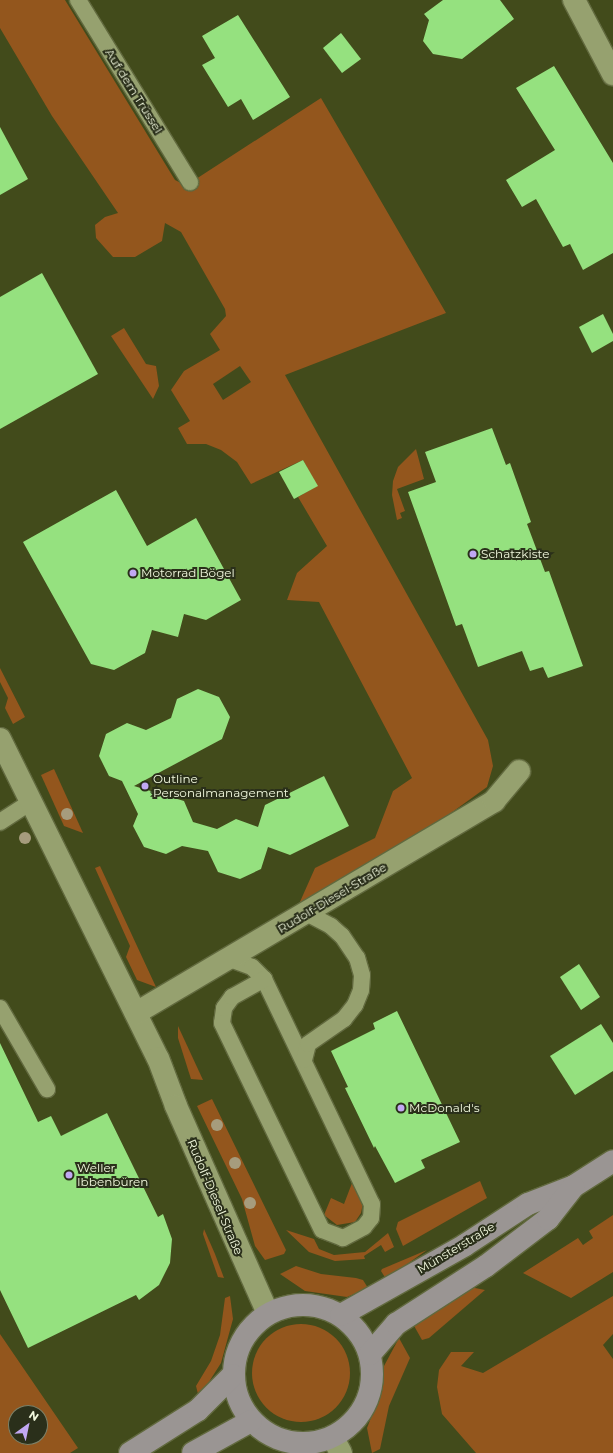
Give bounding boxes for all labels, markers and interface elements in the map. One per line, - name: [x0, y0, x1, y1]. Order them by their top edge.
- street label: Auf dem Trüssel: [102, 46, 166, 136]
- place label: Schatzkiste: [481, 547, 549, 561]
- marker: Schatzkiste: [468, 549, 478, 559]
- place label: Motorrad Bögel: [141, 566, 235, 580]
- marker: Motorrad Bögel: [128, 568, 138, 578]
- place label: Outline Personalmanagement: [153, 772, 289, 800]
- marker: Outline Personalmanagement: [140, 781, 150, 791]
- street label: Rudolf-Diesel-Straße: [275, 860, 389, 936]
- place label: McDonald's: [409, 1101, 479, 1115]
- marker: McDonald's: [396, 1103, 406, 1113]
- street label: Rudolf-Diesel-Straße: [184, 1137, 246, 1257]
- place label: Weller Ibbenbüren: [77, 1161, 148, 1189]
- marker: Weller Ibbenbüren: [64, 1170, 74, 1180]
- street label: Münsterstraße: [415, 1219, 497, 1277]
- north arrow: [8, 1405, 48, 1445]
- text: N: [26, 1407, 42, 1424]

